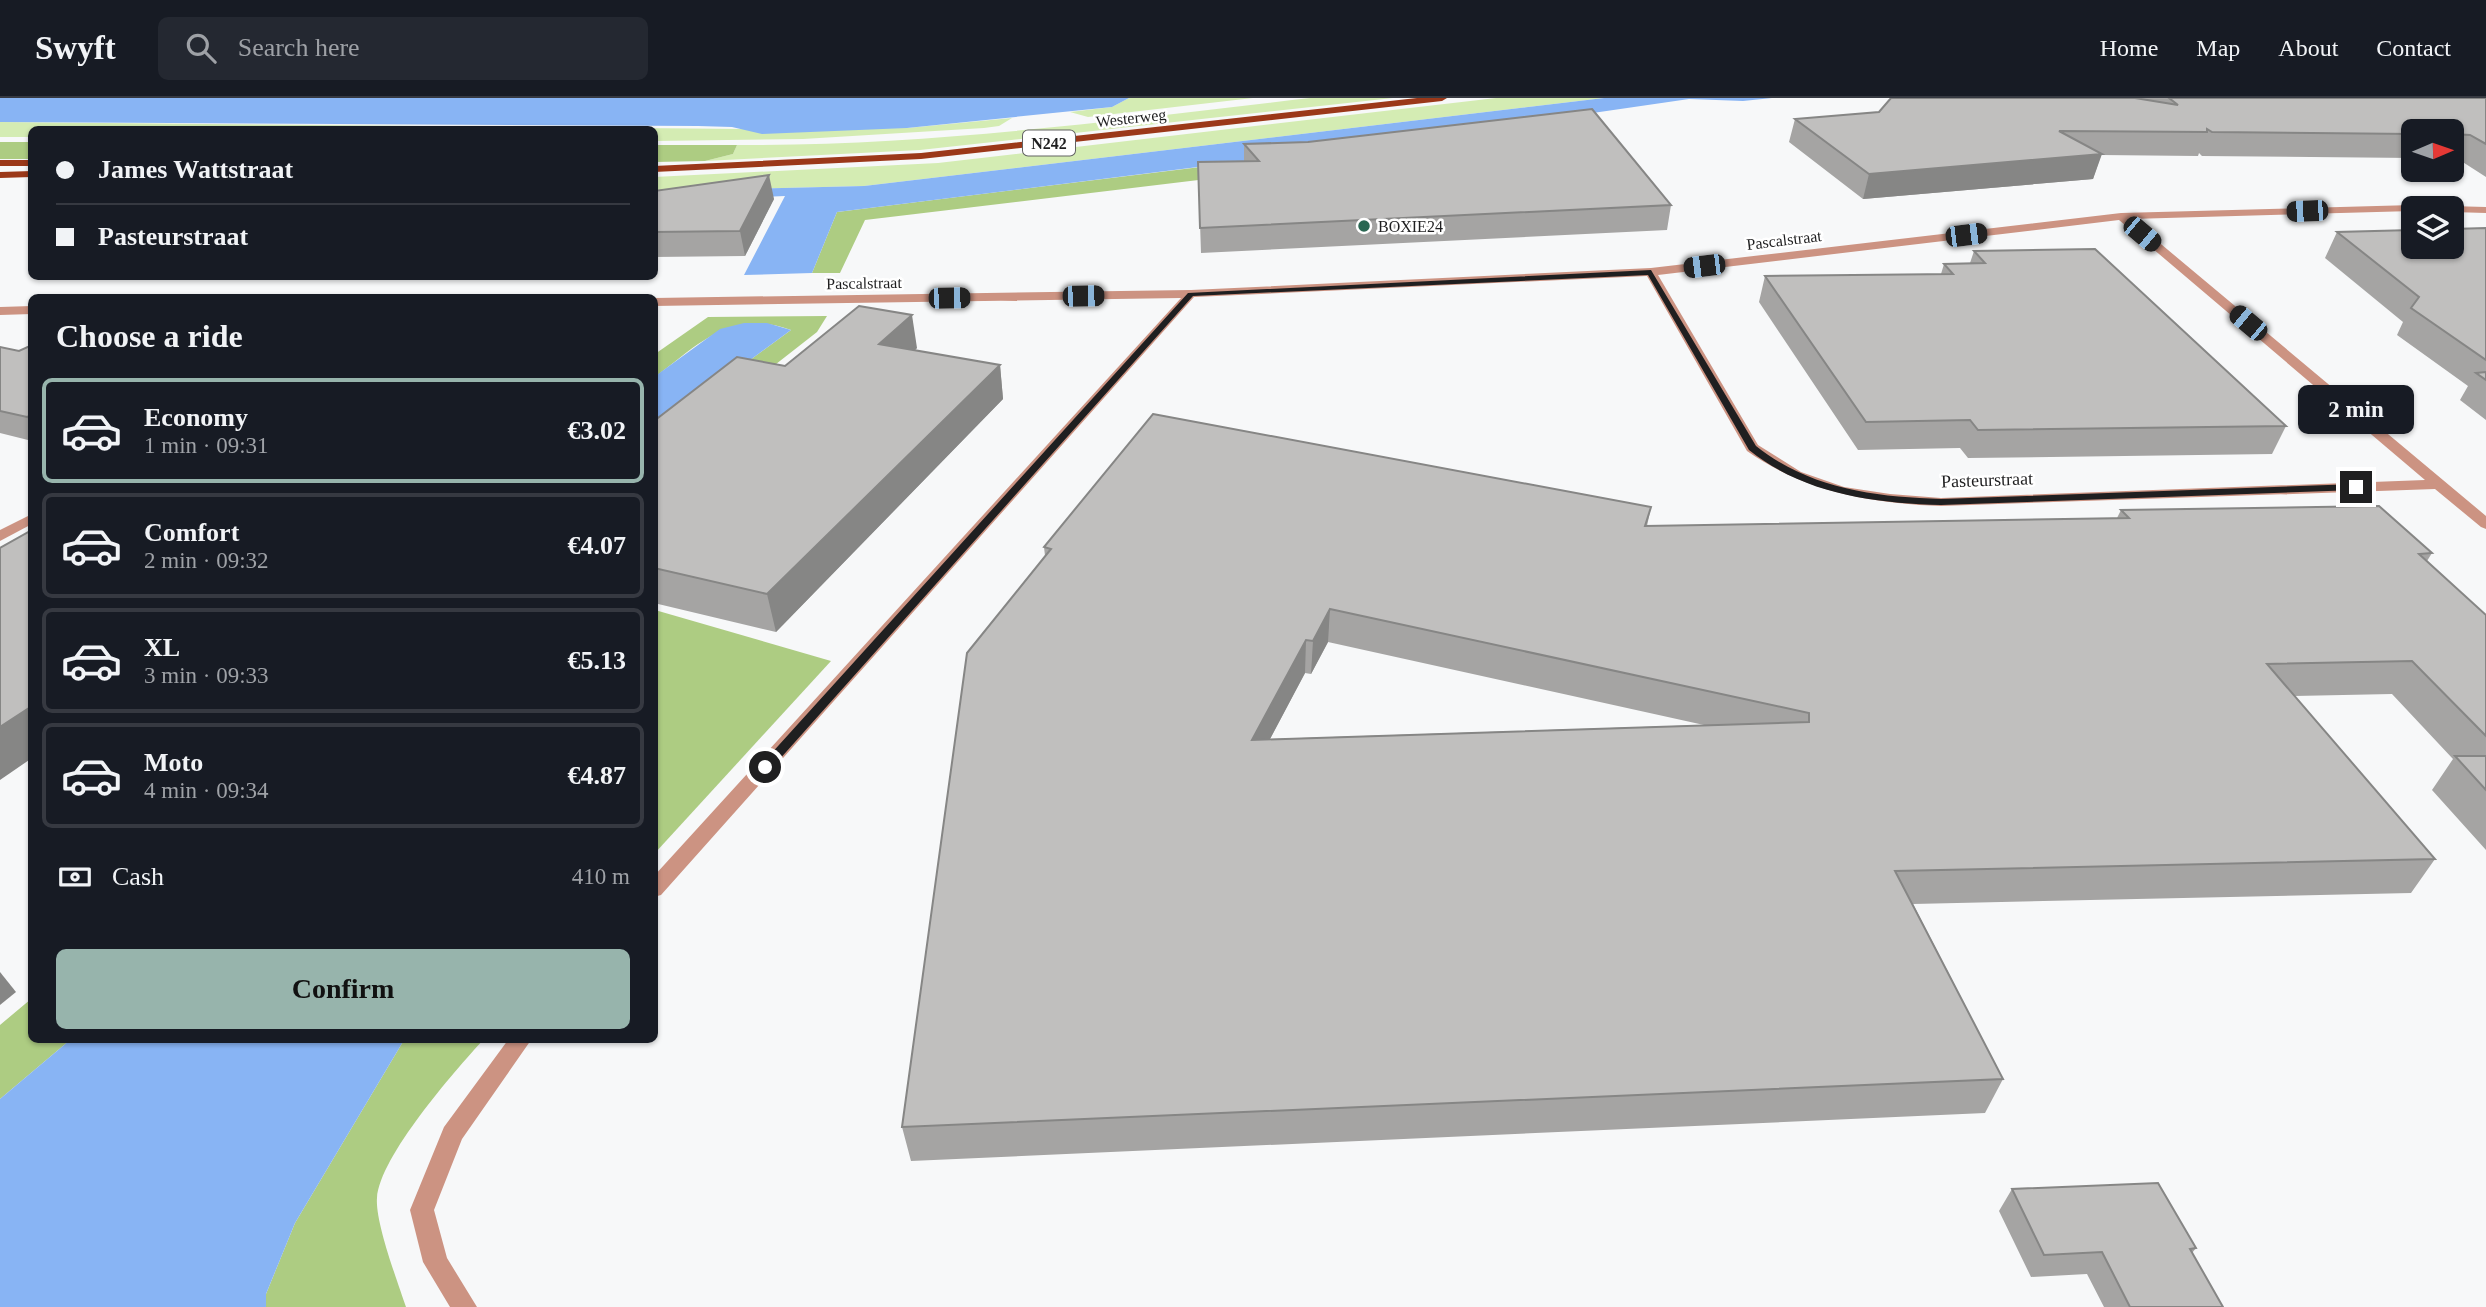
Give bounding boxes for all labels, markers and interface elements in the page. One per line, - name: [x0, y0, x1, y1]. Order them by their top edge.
- search box: [158, 17, 648, 80]
- icon: search: [182, 29, 220, 67]
- text: Swyft: [35, 30, 116, 66]
- text: Search here: [238, 33, 360, 62]
- text: Home: [2100, 35, 2158, 61]
- text: Map: [2196, 35, 2240, 61]
- text: About: [2278, 35, 2338, 61]
- text: Contact: [2376, 35, 2451, 61]
- street label: Westerweg: [1095, 106, 1167, 131]
- north arrow: [2401, 119, 2464, 182]
- map controls: [2401, 119, 2464, 259]
- road number: N242: [1023, 130, 1075, 156]
- text: James Wattstraat: [98, 155, 293, 184]
- button: layers: [2401, 196, 2464, 259]
- car: [2286, 200, 2329, 222]
- car: [2120, 212, 2165, 256]
- marker: BOXIE24: [1356, 218, 1372, 234]
- place label: BOXIE24: [1378, 218, 1443, 235]
- text: Pasteurstraat: [98, 222, 248, 251]
- car: [1944, 222, 1989, 248]
- street label: Pascalstraat: [1745, 227, 1823, 253]
- car: [1682, 253, 1727, 279]
- street label: Pascalstraat: [826, 274, 902, 292]
- car: [1062, 285, 1105, 307]
- car: [928, 287, 971, 309]
- car: [2226, 301, 2271, 345]
- text: Choose a ride: [56, 318, 243, 354]
- callout: 2 min: [2298, 386, 2414, 434]
- text: 2 min: [2328, 397, 2384, 422]
- icon: car: [60, 399, 123, 462]
- text: Economy: [144, 403, 248, 432]
- text: €3.02: [568, 416, 626, 445]
- text: 1 min · 09:31: [144, 433, 269, 458]
- street label: Pasteurstraat: [1941, 468, 2033, 492]
- route end: [2340, 471, 2372, 503]
- icon: car: [60, 514, 123, 577]
- text: Comfort: [144, 518, 239, 547]
- text: €4.07: [568, 531, 626, 560]
- text: 2 min · 09:32: [144, 548, 269, 573]
- icon: car: [60, 629, 123, 692]
- text: XL: [144, 633, 180, 662]
- text: €5.13: [568, 646, 626, 675]
- text: 3 min · 09:33: [144, 663, 269, 688]
- icon: car: [60, 744, 123, 807]
- text: Moto: [144, 748, 203, 777]
- route start: [749, 751, 781, 783]
- text: €4.87: [568, 761, 626, 790]
- text: 4 min · 09:34: [144, 778, 269, 803]
- icon: cash: [56, 858, 94, 896]
- text: Cash: [112, 862, 164, 891]
- text: 410 m: [572, 864, 630, 889]
- button: Confirm: [56, 949, 630, 1029]

